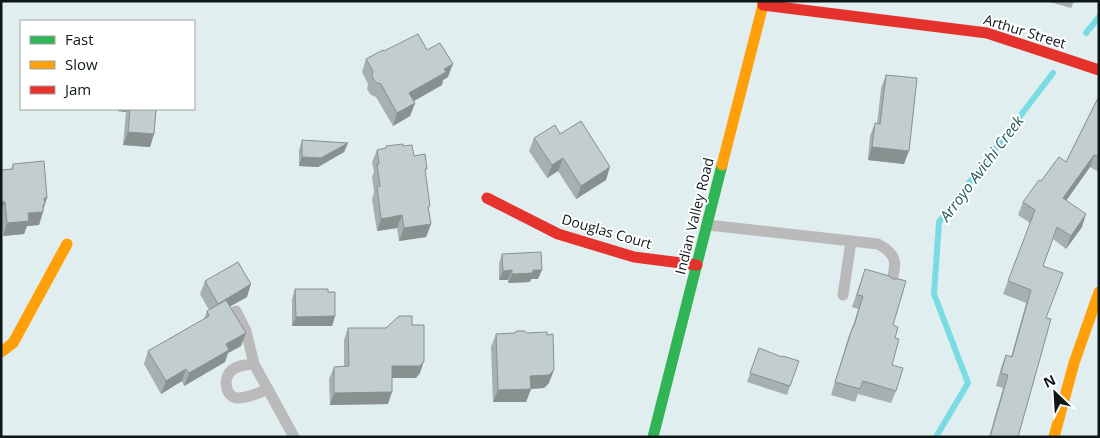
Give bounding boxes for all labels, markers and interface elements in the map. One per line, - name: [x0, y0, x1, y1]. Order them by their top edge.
- street label: Arthur Street: [981, 9, 1069, 53]
- legend: [20, 20, 195, 110]
- text: Fast: [65, 29, 94, 49]
- text: Slow: [65, 54, 98, 74]
- text: Jam: [63, 79, 91, 99]
- water label: Arroyo Avichi Creek: [934, 111, 1028, 226]
- street label: Indian Valley Road: [670, 156, 718, 276]
- street label: Douglas Court: [560, 209, 654, 253]
- north arrow: [1030, 368, 1080, 418]
- text: N: [1040, 370, 1058, 392]

